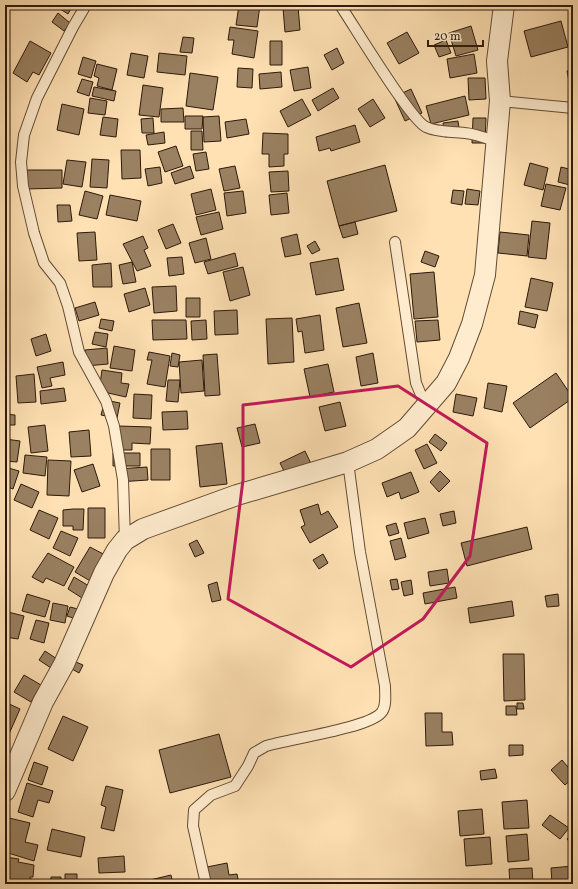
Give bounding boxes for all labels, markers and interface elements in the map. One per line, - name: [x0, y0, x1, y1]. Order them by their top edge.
- scale bar: [428, 22, 483, 48]
- text: 20 m: [434, 29, 461, 45]

